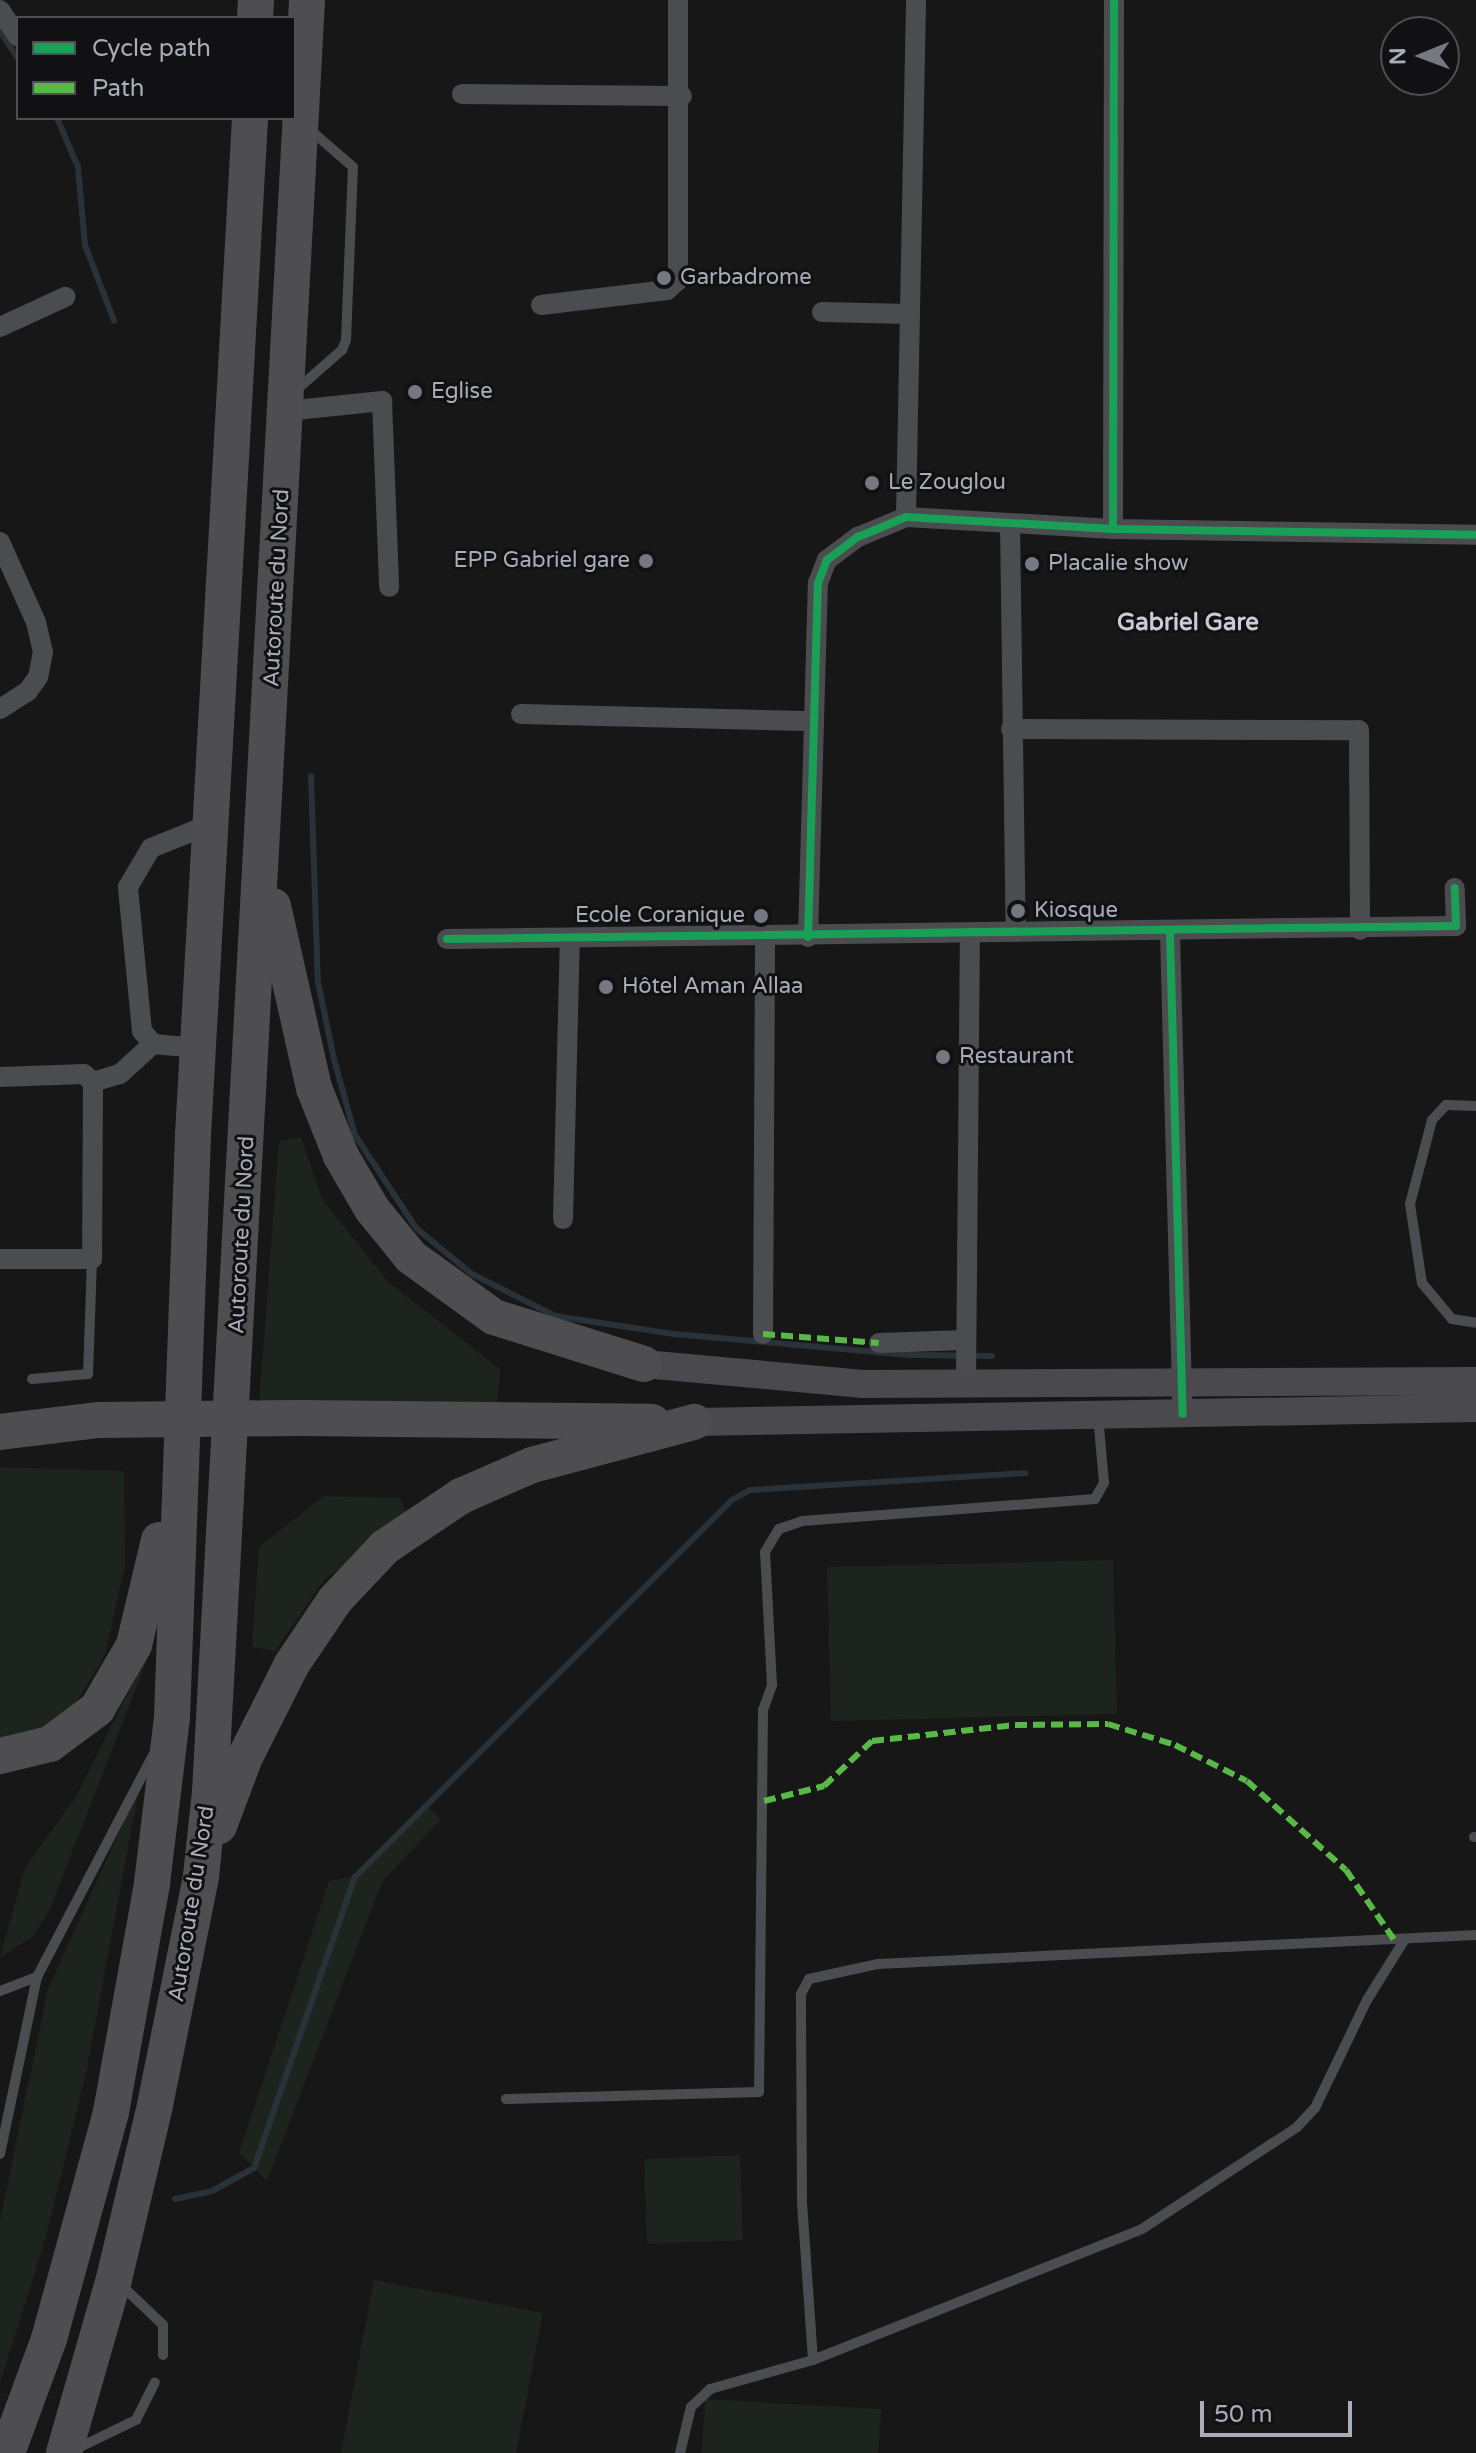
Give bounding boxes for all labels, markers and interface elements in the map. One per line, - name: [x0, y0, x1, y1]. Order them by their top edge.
- legend: [16, 16, 296, 120]
- north arrow: [1380, 16, 1460, 96]
- text: Cycle path: [92, 34, 211, 63]
- text: N: [1385, 47, 1411, 65]
- text: Path: [92, 74, 145, 103]
- place label: Garbadrome: [680, 265, 812, 291]
- marker: Garbadrome: [655, 269, 673, 287]
- place label: Eglise: [431, 379, 493, 405]
- marker: Eglise: [406, 383, 424, 401]
- place label: Le Zouglou: [888, 470, 1006, 496]
- marker: Le Zouglou: [863, 474, 881, 492]
- street label: Autoroute du Nord: [259, 488, 295, 688]
- place label: EPP Gabriel gare: [453, 548, 630, 574]
- place label: Placalie show: [1048, 551, 1188, 577]
- marker: EPP Gabriel gare: [637, 552, 655, 570]
- marker: Placalie show: [1023, 555, 1041, 573]
- district label: Gabriel Gare: [1117, 609, 1259, 637]
- place label: Kiosque: [1034, 898, 1118, 924]
- marker: Kiosque: [1009, 902, 1027, 920]
- place label: Ecole Coranique: [575, 903, 745, 929]
- marker: Ecole Coranique: [752, 907, 770, 925]
- place label: Hôtel Aman Allaa: [622, 974, 803, 1000]
- marker: Hôtel Aman Allaa: [597, 978, 615, 996]
- place label: Restaurant: [959, 1044, 1074, 1070]
- marker: Restaurant: [934, 1048, 952, 1066]
- street label: Autoroute du Nord: [224, 1135, 260, 1335]
- street label: Autoroute du Nord: [163, 1804, 221, 2004]
- scale bar: [1204, 2385, 1356, 2435]
- text: 50 m: [1214, 2400, 1272, 2429]

